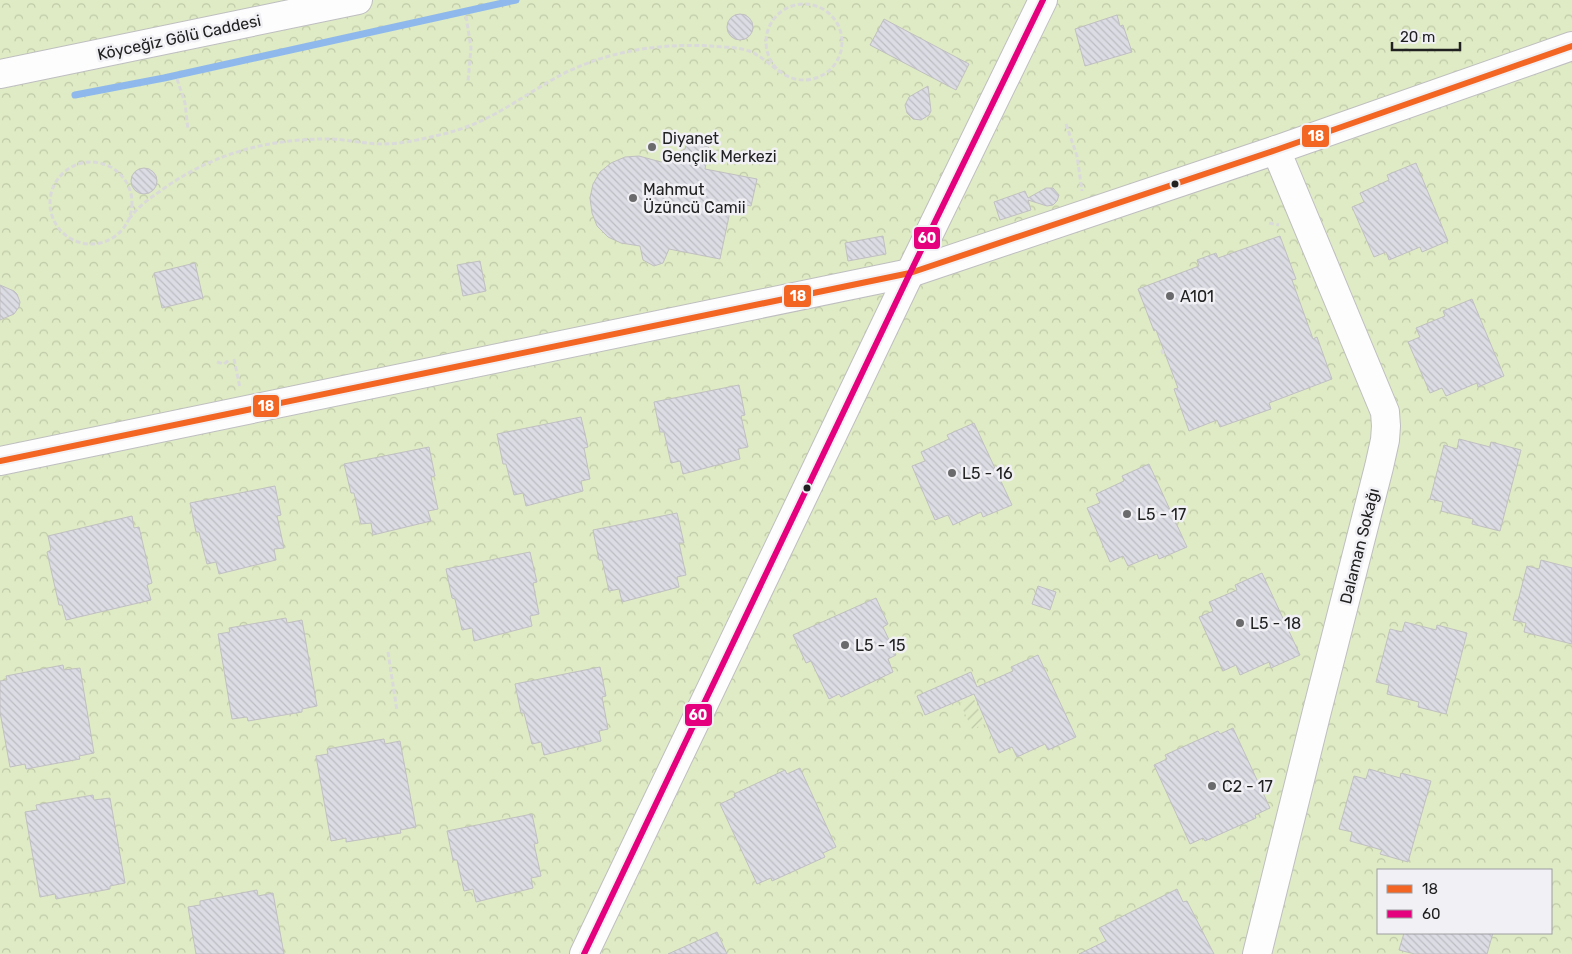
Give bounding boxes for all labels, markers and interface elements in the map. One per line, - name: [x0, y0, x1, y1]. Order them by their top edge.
- street label: Köyceğiz Gölü Caddesi: [96, 11, 263, 64]
- scale bar: [1392, 20, 1460, 52]
- text: 20 m: [1400, 28, 1435, 46]
- line badge: 18: [1301, 124, 1330, 148]
- text: 18: [1308, 128, 1324, 145]
- place label: Diyanet Gençlik Merkezi: [662, 129, 777, 166]
- marker: Diyanet Gençlik Merkezi: [646, 141, 658, 153]
- unlabelled marker: [1170, 179, 1180, 189]
- place label: Mahmut Üzüncü Camii: [643, 180, 746, 217]
- marker: Mahmut Üzüncü Camii: [627, 192, 639, 204]
- line badge: 60: [913, 226, 941, 250]
- text: 60: [918, 230, 936, 247]
- line badge: 18: [783, 284, 812, 308]
- place label: A101: [1180, 287, 1214, 306]
- text: 18: [790, 288, 806, 305]
- marker: A101: [1164, 290, 1176, 302]
- line badge: 18: [252, 394, 280, 418]
- text: 18: [258, 398, 274, 415]
- place label: L5 - 16: [962, 464, 1013, 483]
- marker: L5 - 16: [946, 467, 958, 479]
- unlabelled marker: [802, 483, 812, 493]
- street label: Dalaman Sokağı: [1336, 486, 1383, 606]
- place label: L5 - 17: [1137, 505, 1186, 524]
- marker: L5 - 17: [1121, 508, 1133, 520]
- place label: L5 - 18: [1250, 614, 1301, 633]
- marker: L5 - 18: [1234, 617, 1246, 629]
- place label: L5 - 15: [855, 636, 905, 655]
- marker: L5 - 15: [839, 639, 851, 651]
- line badge: 60: [684, 703, 713, 727]
- text: 60: [689, 707, 707, 724]
- place label: C2 - 17: [1222, 777, 1273, 796]
- marker: C2 - 17: [1206, 780, 1218, 792]
- legend: [1377, 869, 1552, 934]
- text: 18: [1422, 880, 1438, 898]
- text: 60: [1422, 905, 1441, 923]

